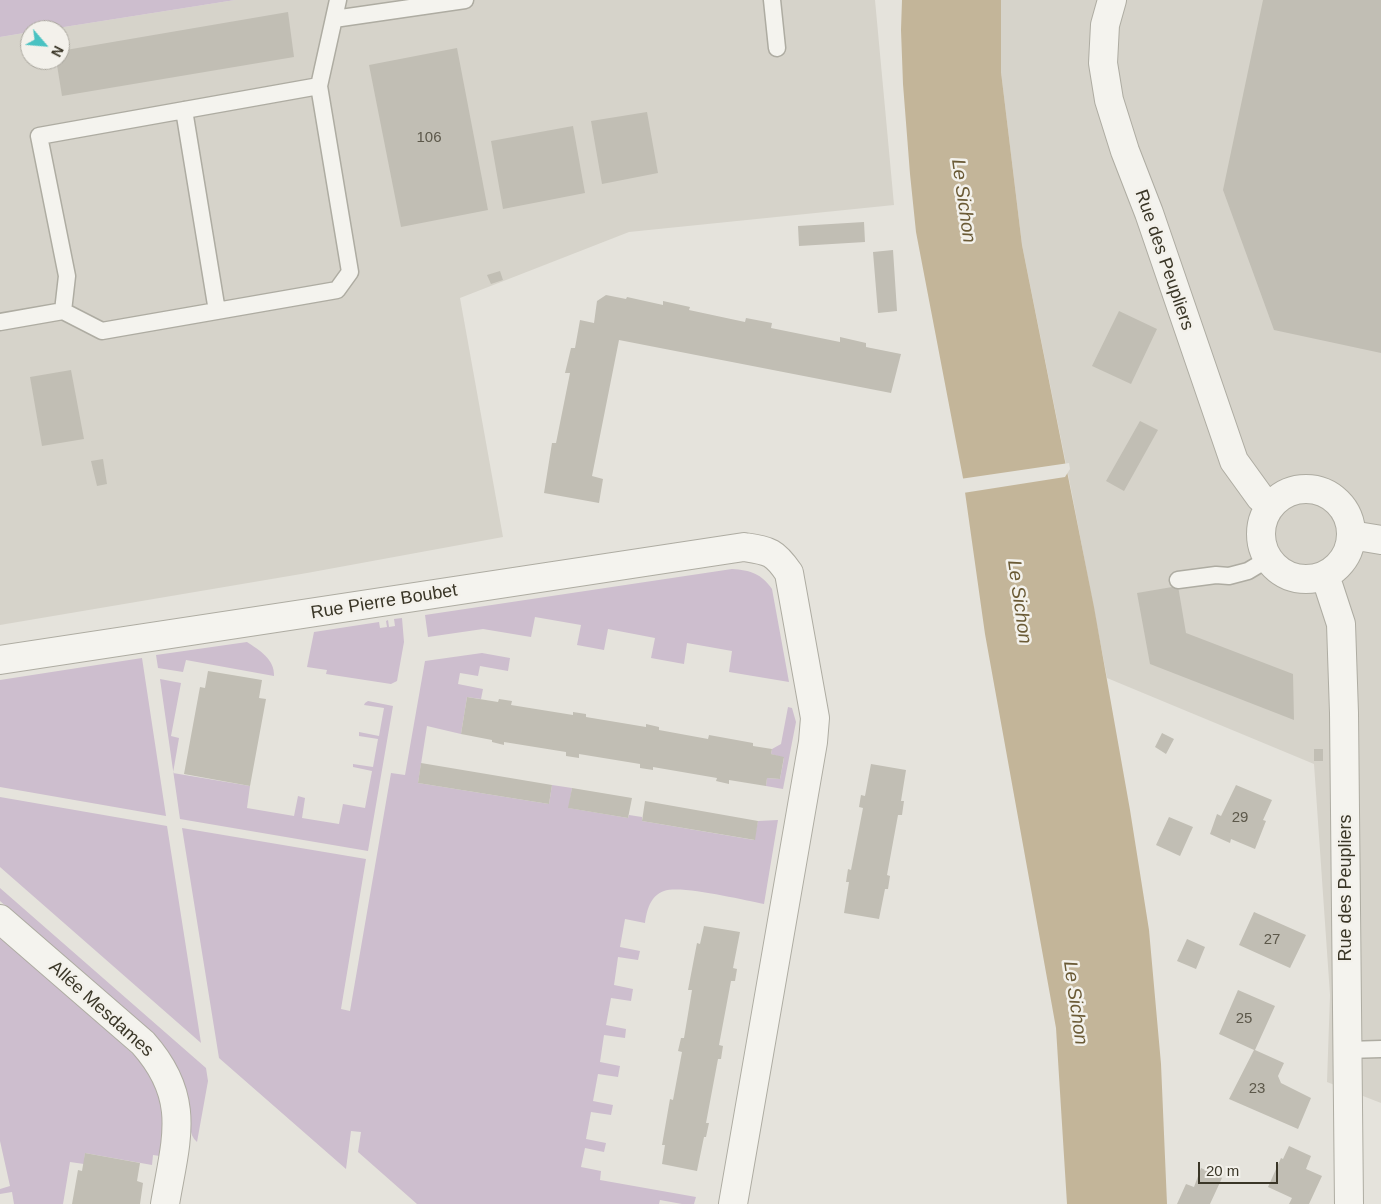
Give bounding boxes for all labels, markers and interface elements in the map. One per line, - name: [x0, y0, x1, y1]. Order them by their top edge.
- north arrow: [20, 20, 70, 70]
- text: N: [48, 43, 67, 59]
- house number: 106: [416, 129, 442, 147]
- water label: Le Sichon: [946, 158, 980, 244]
- street label: Rue des Peupliers: [1130, 187, 1198, 333]
- water label: Le Sichon: [1002, 559, 1036, 645]
- street label: Rue Pierre Boubet: [309, 580, 459, 624]
- house number: 29: [1232, 809, 1248, 827]
- street label: Rue des Peupliers: [1335, 814, 1357, 962]
- house number: 27: [1264, 931, 1280, 949]
- street label: Allée Mesdames: [44, 956, 158, 1062]
- water label: Le Sichon: [1058, 960, 1092, 1046]
- house number: 25: [1236, 1010, 1252, 1028]
- house number: 23: [1249, 1080, 1265, 1098]
- scale bar: [1201, 1152, 1281, 1184]
- text: 20 m: [1206, 1162, 1239, 1179]

